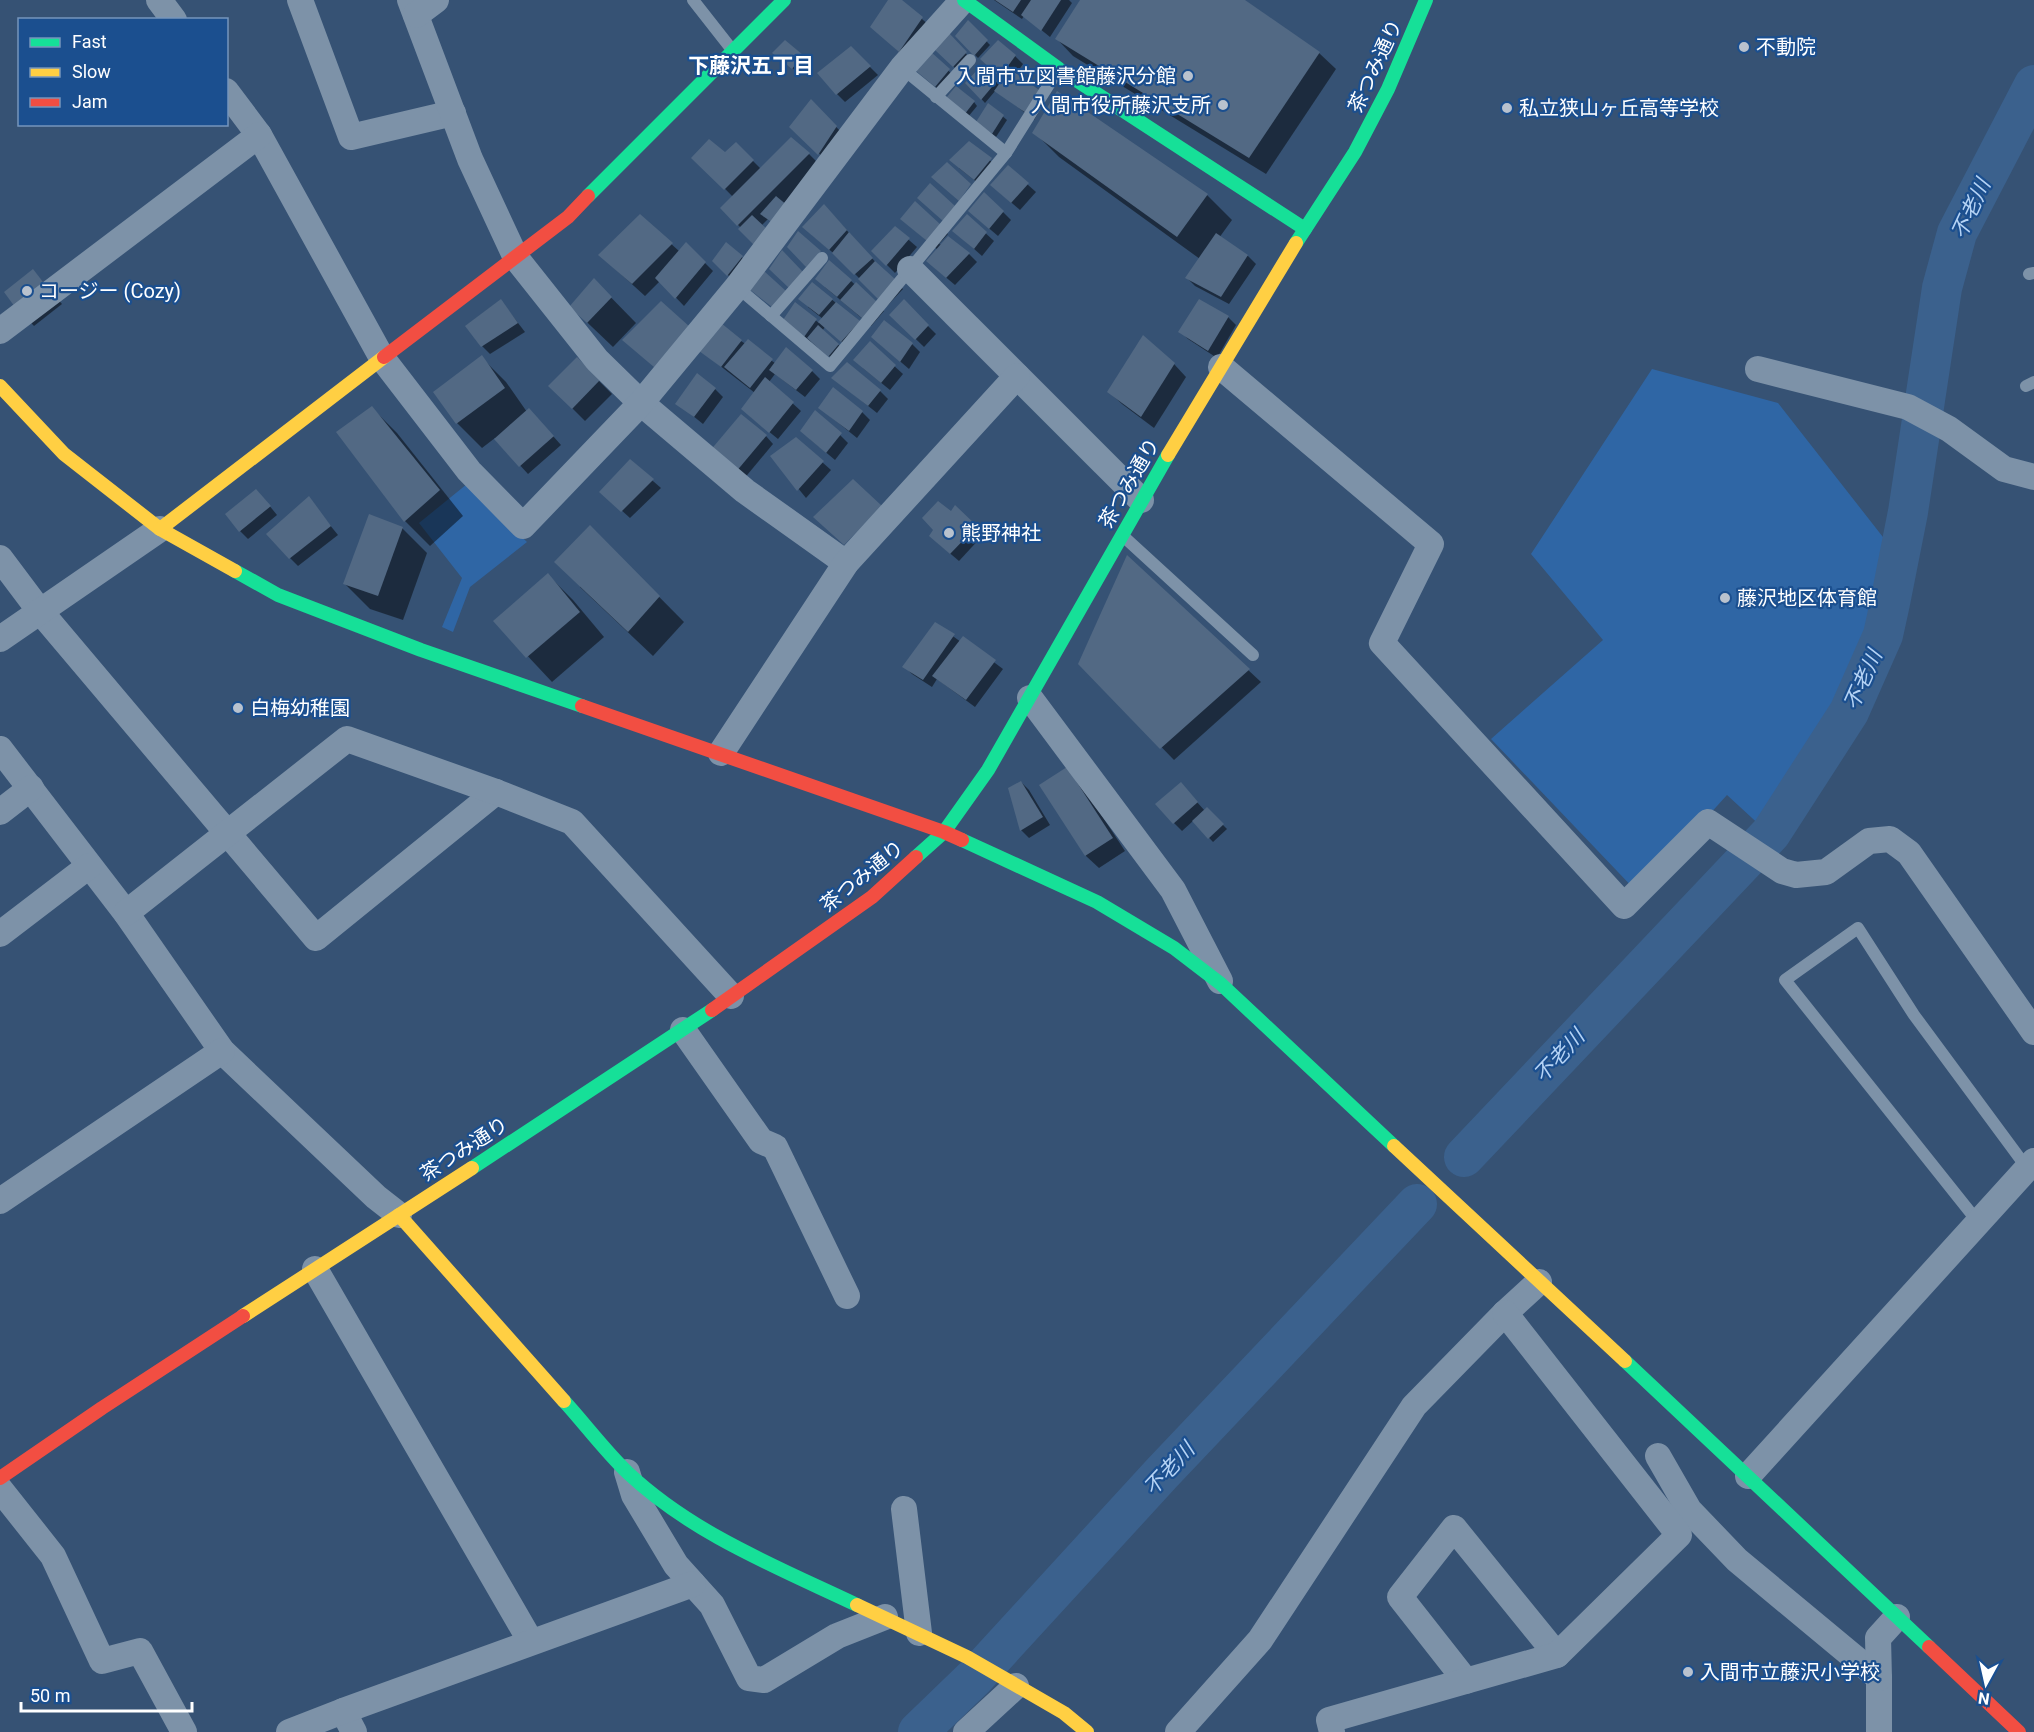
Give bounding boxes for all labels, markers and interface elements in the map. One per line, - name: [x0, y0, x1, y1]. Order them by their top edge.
- street label: 茶つみ通り: [1343, 16, 1407, 116]
- legend: [18, 18, 228, 126]
- text: Fast: [72, 31, 107, 52]
- place label: 不動院: [1756, 35, 1816, 59]
- marker: 不動院: [1737, 40, 1751, 54]
- district label: 下藤沢五丁目: [688, 54, 814, 78]
- text: Slow: [72, 61, 111, 82]
- place label: 入間市立図書館藤沢分館: [956, 64, 1176, 88]
- marker: 入間市立図書館藤沢分館: [1181, 69, 1195, 83]
- text: Jam: [72, 91, 108, 112]
- place label: 入間市役所藤沢支所: [1031, 93, 1211, 117]
- place label: 私立狭山ヶ丘高等学校: [1519, 96, 1719, 120]
- marker: 入間市役所藤沢支所: [1216, 98, 1230, 112]
- marker: 私立狭山ヶ丘高等学校: [1500, 101, 1514, 115]
- water label: 不老川: [1947, 174, 1996, 243]
- place label: コージー (Cozy): [39, 279, 181, 303]
- marker: コージー (Cozy): [20, 284, 34, 298]
- street label: 茶つみ通り: [1094, 434, 1164, 532]
- place label: 熊野神社: [961, 521, 1041, 545]
- marker: 熊野神社: [942, 526, 956, 540]
- place label: 藤沢地区体育館: [1737, 586, 1877, 610]
- marker: 藤沢地区体育館: [1718, 591, 1732, 605]
- water label: 不老川: [1839, 645, 1888, 714]
- place label: 白梅幼稚園: [250, 696, 350, 720]
- marker: 白梅幼稚園: [231, 701, 245, 715]
- street label: 茶つみ通り: [816, 835, 908, 917]
- water label: 不老川: [1529, 1023, 1591, 1087]
- street label: 茶つみ通り: [416, 1112, 512, 1186]
- water label: 不老川: [1139, 1436, 1201, 1500]
- north arrow: [1956, 1654, 2016, 1714]
- place label: 入間市立藤沢小学校: [1700, 1660, 1880, 1684]
- marker: 入間市立藤沢小学校: [1681, 1665, 1695, 1679]
- scale bar: [21, 1675, 192, 1713]
- text: 50 m: [30, 1685, 70, 1706]
- text: N: [1977, 1688, 1991, 1709]

